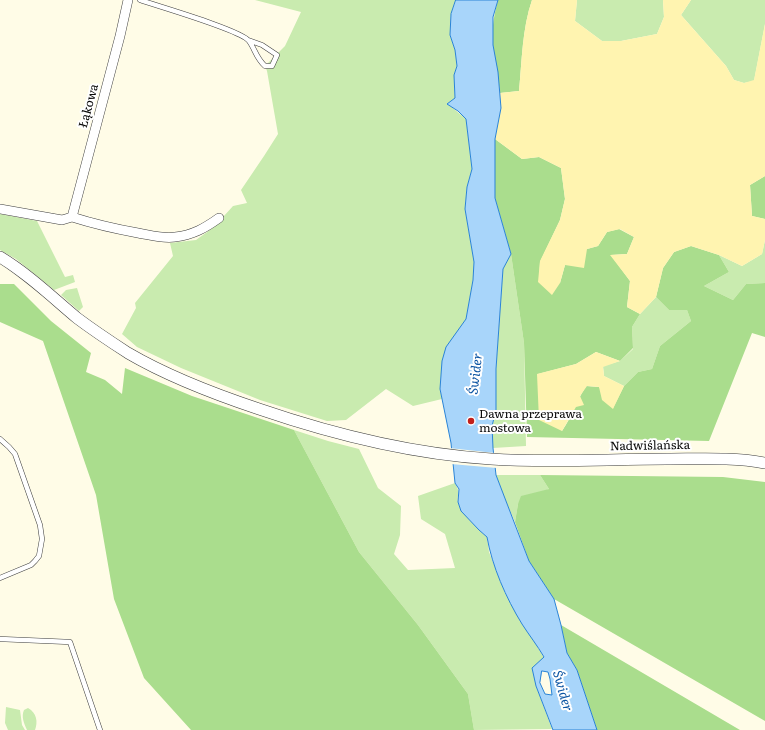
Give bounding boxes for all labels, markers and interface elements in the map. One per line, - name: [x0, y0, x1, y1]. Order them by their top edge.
- street label: Łąkowa: [76, 82, 102, 130]
- water label: Świder: [466, 352, 486, 396]
- place label: Dawna przeprawa mostowa: [479, 407, 582, 435]
- marker: Dawna przeprawa mostowa: [466, 416, 476, 426]
- street label: Nadwiślańska: [610, 438, 690, 454]
- water label: Świder: [549, 669, 575, 713]

